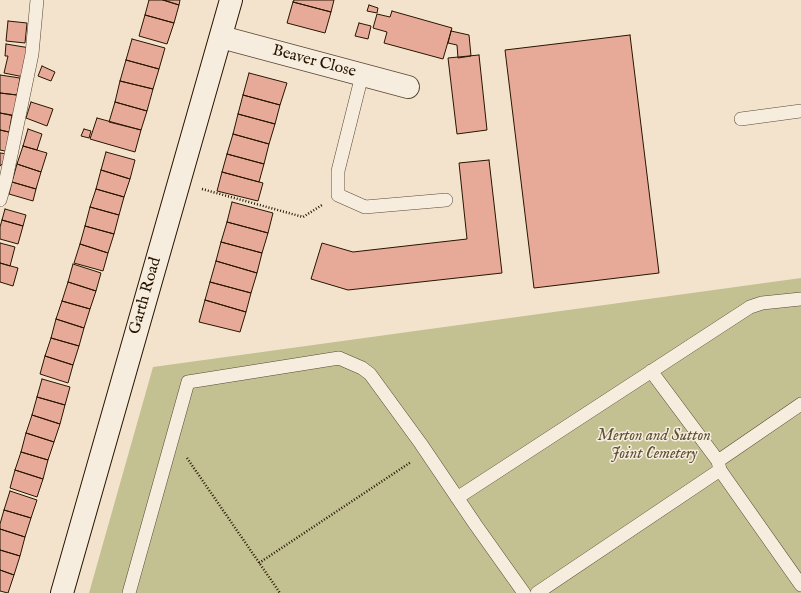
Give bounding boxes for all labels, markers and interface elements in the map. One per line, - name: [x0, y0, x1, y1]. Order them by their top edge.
- street label: Beaver Close: [270, 42, 358, 82]
- street label: Garth Road: [126, 255, 166, 337]
- park label: Merton and Sutton Joint Cemetery: [597, 427, 711, 465]

